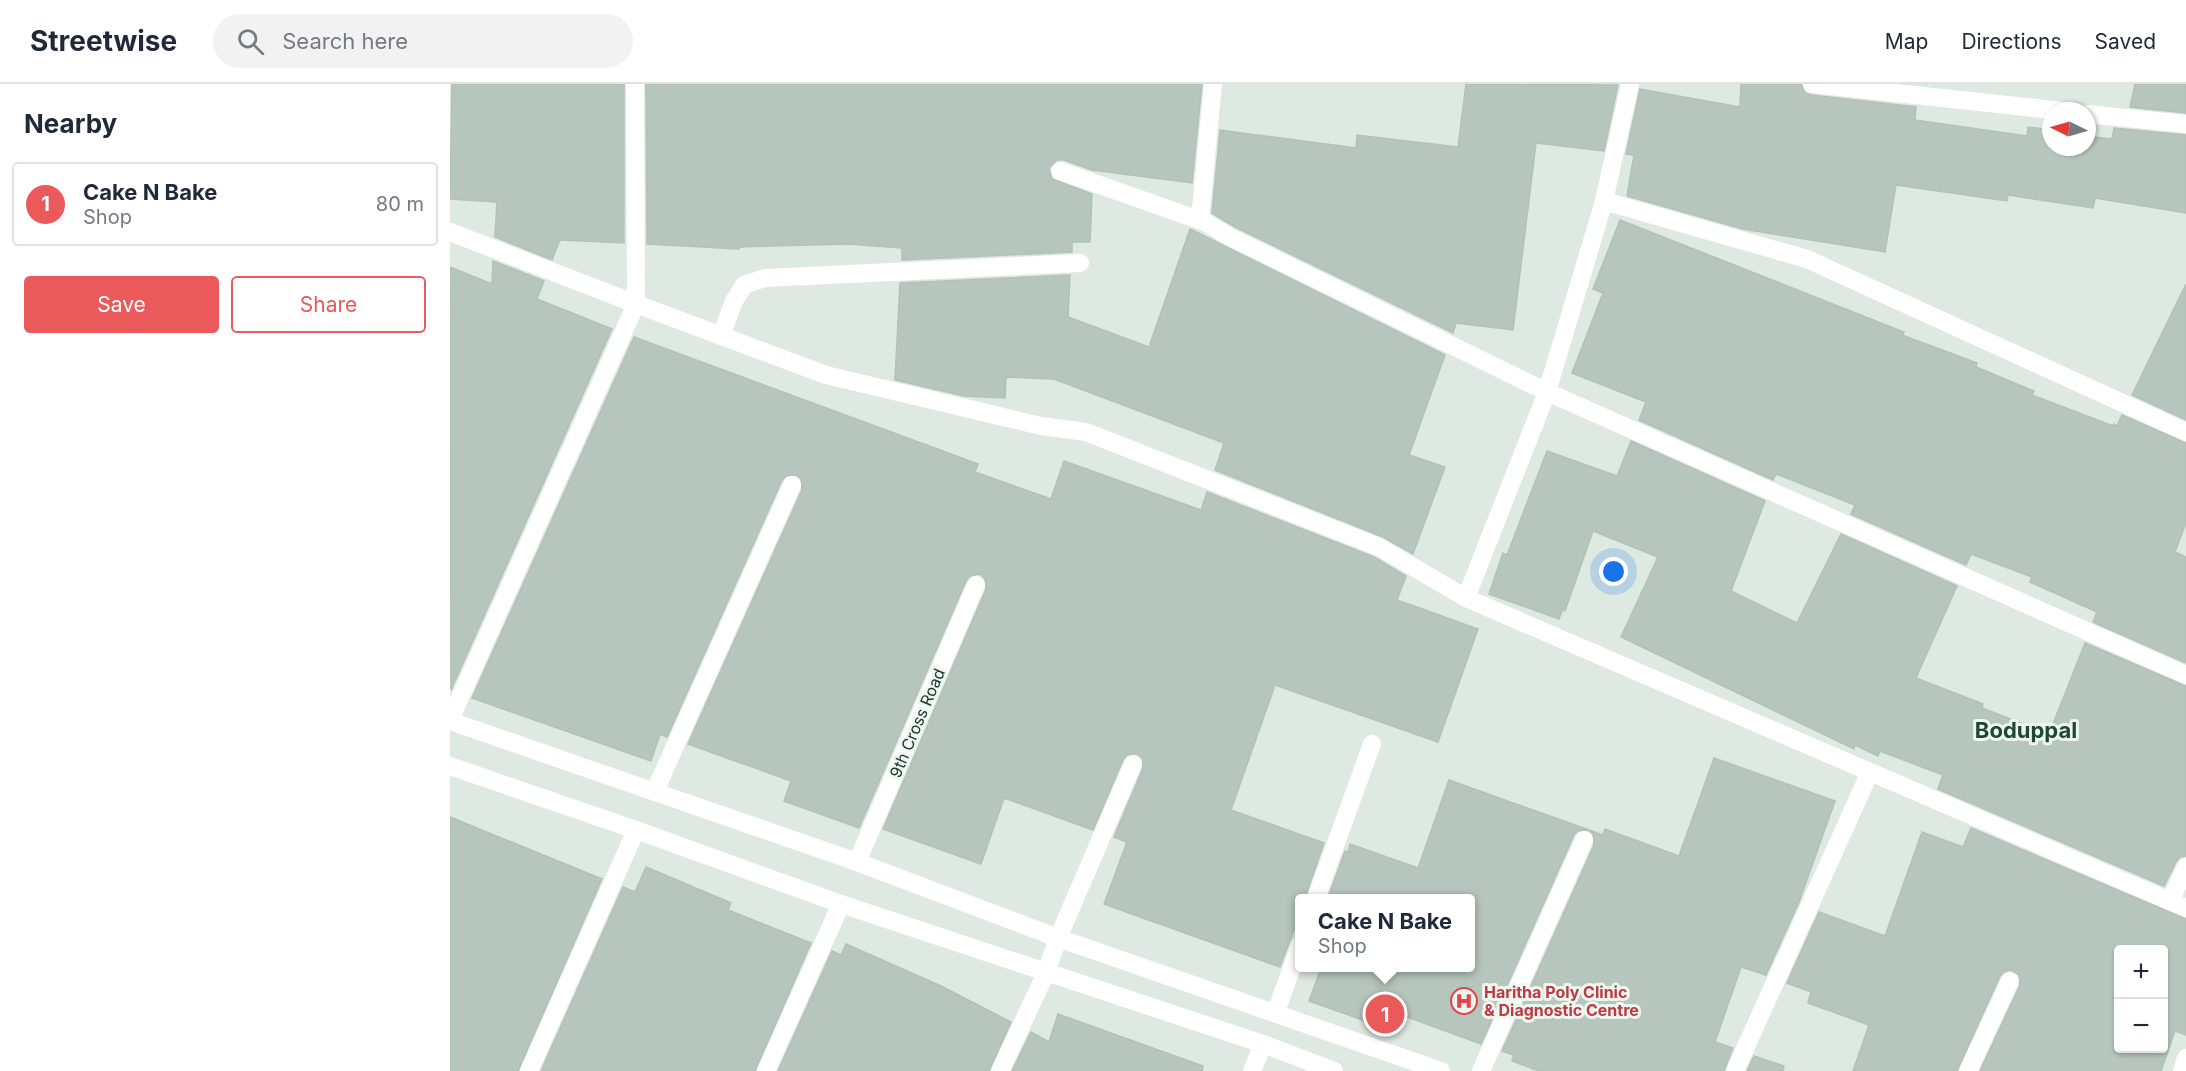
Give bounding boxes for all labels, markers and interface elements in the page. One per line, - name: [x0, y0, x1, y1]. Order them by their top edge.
- search box: [213, 14, 633, 68]
- text: Streetwise: [30, 24, 177, 58]
- icon: search: [234, 25, 267, 58]
- text: Search here: [282, 28, 408, 54]
- text: Map: [1885, 29, 1928, 54]
- text: Directions: [1961, 29, 2062, 54]
- text: Saved: [2095, 29, 2156, 54]
- north arrow: [2042, 102, 2096, 156]
- text: Nearby: [24, 108, 117, 139]
- text: Cake N Bake: [83, 179, 217, 205]
- text: 1: [41, 192, 50, 216]
- text: 80 m: [376, 192, 424, 216]
- text: Shop: [83, 205, 132, 229]
- button: Save: [24, 276, 219, 333]
- button: Share: [231, 276, 426, 333]
- your location: [1599, 557, 1628, 586]
- street label: 9th Cross Road: [885, 666, 949, 780]
- district label: Boduppal: [1975, 717, 2077, 743]
- popup: [1295, 894, 1475, 972]
- text: Cake N Bake: [1318, 908, 1452, 934]
- text: Shop: [1318, 934, 1367, 958]
- map controls: [2114, 945, 2168, 1053]
- button: +: [2114, 945, 2168, 999]
- place label: Haritha Poly Clinic & Diagnostic Centre: [1484, 982, 1639, 1020]
- hospital icon: Haritha Poly Clinic & Diagnostic Centre: [1449, 986, 1479, 1016]
- pin: 1: [1366, 992, 1404, 1036]
- button: −: [2114, 999, 2168, 1053]

